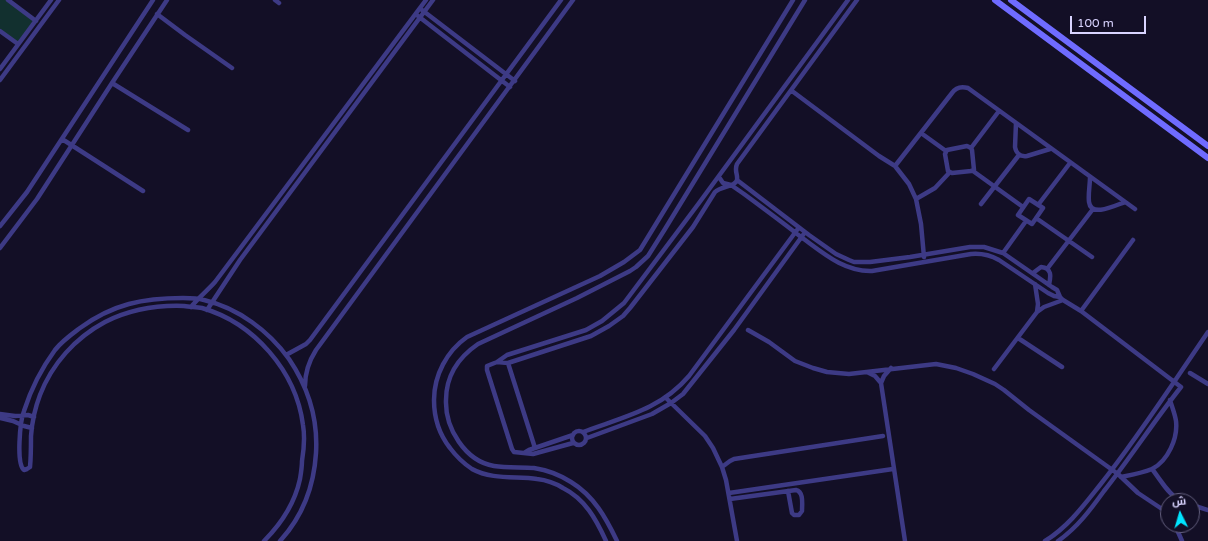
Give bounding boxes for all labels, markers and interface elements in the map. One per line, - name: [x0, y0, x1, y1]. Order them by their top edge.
- scale bar: [1072, 8, 1148, 34]
- text: 100 m: [1077, 16, 1114, 30]
- north arrow: [1160, 493, 1200, 533]
- text: ش: [1171, 494, 1187, 509]

